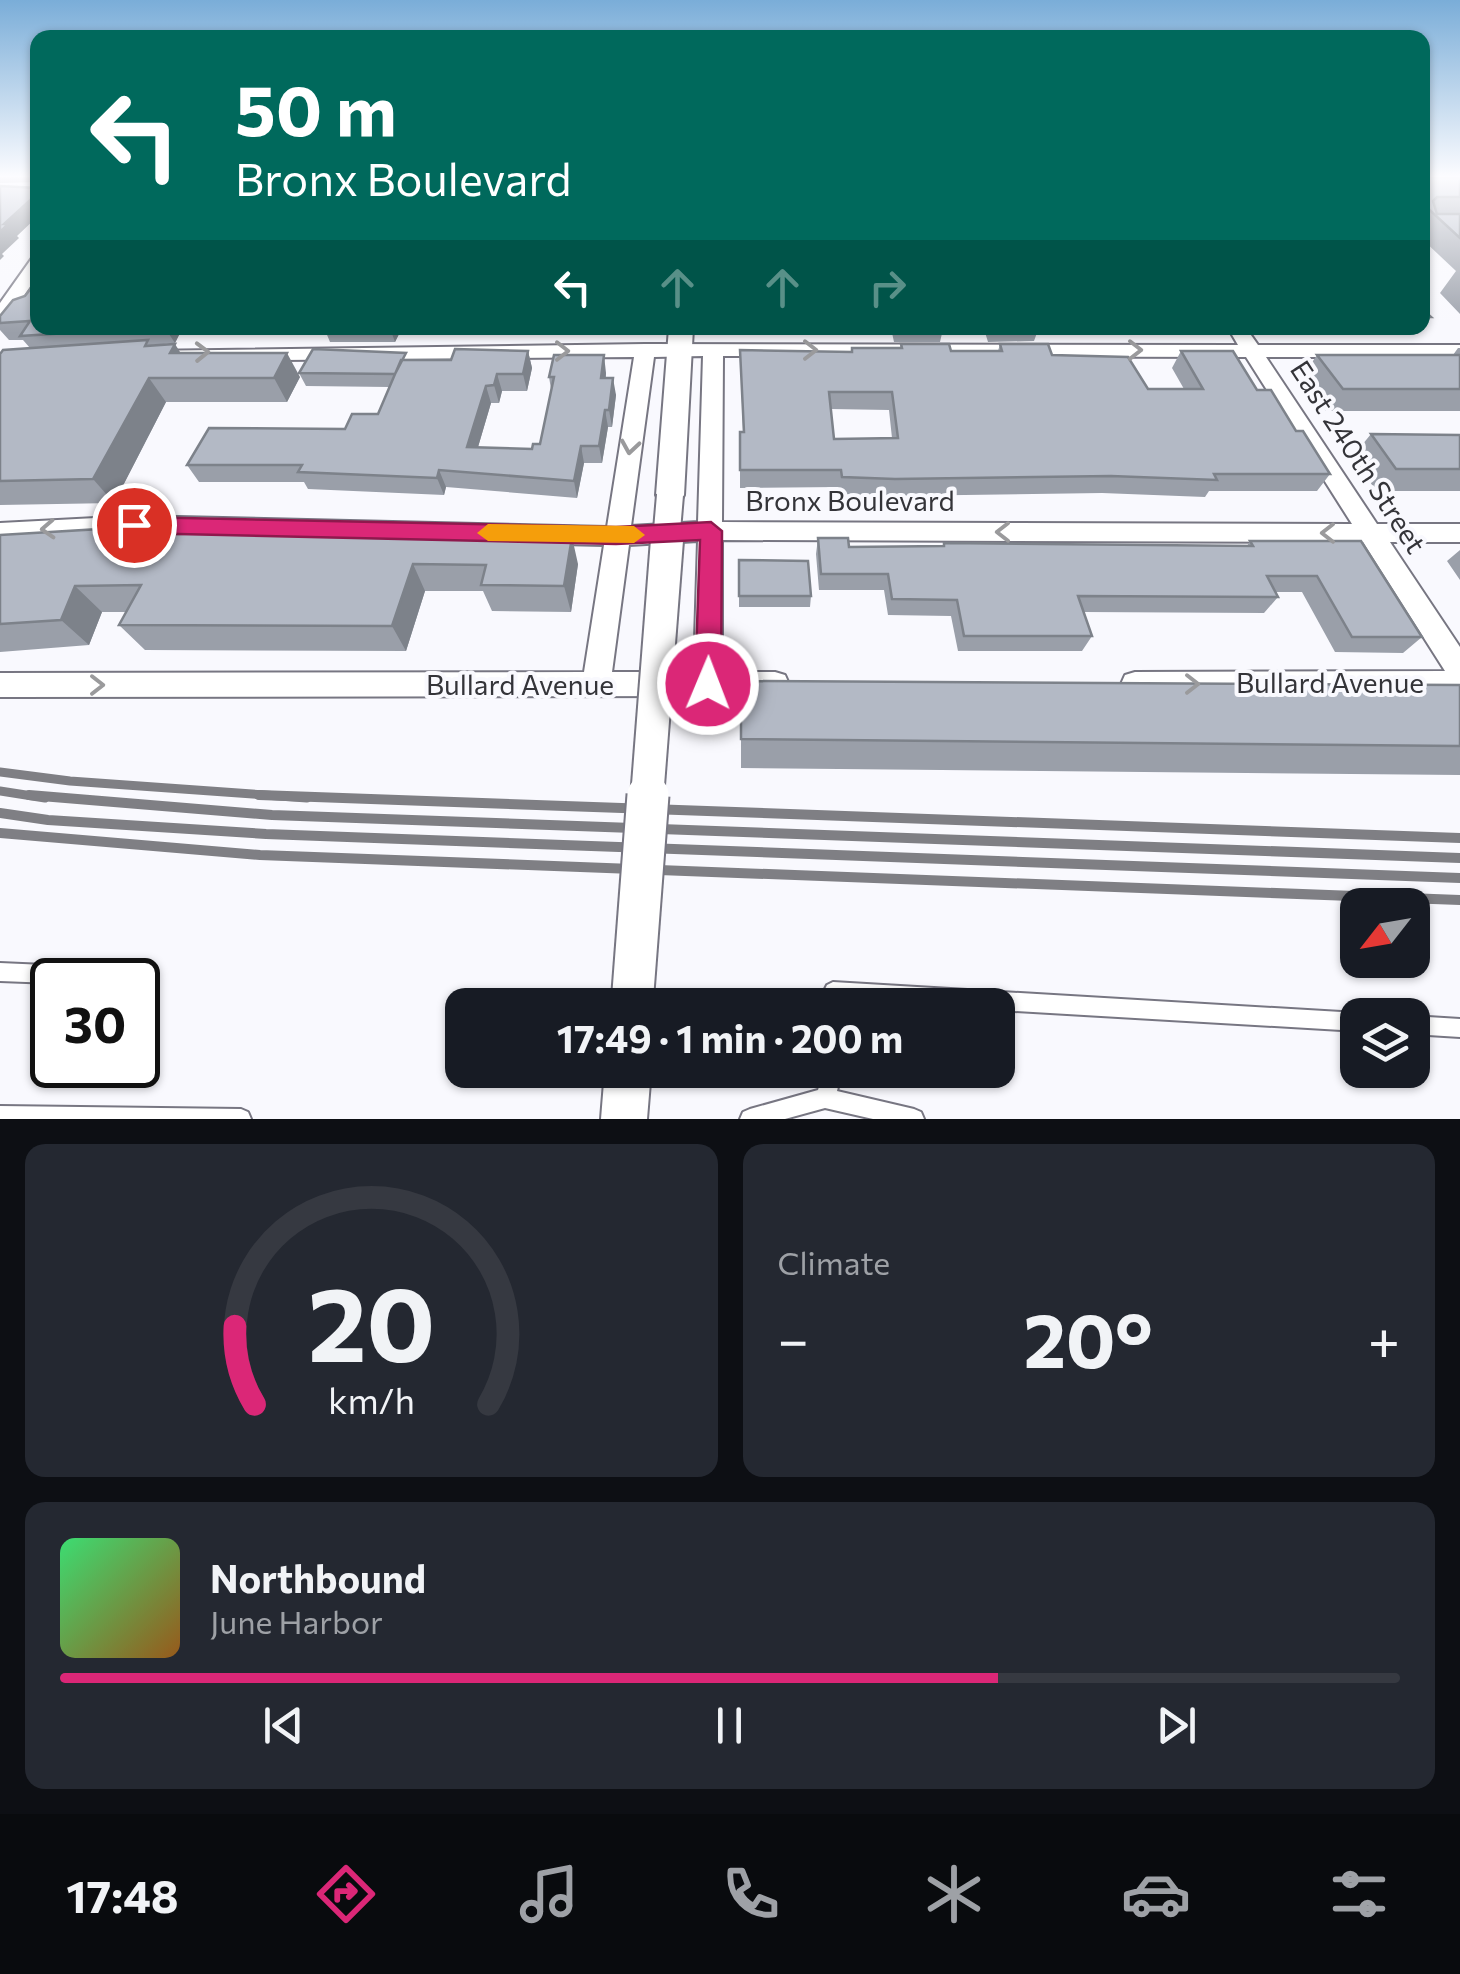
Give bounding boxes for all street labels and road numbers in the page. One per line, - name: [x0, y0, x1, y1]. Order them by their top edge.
- street label: East 240th Street: [1284, 354, 1434, 559]
- street label: Bronx Boulevard: [745, 483, 955, 517]
- street label: Bullard Avenue: [1236, 665, 1424, 699]
- street label: Bullard Avenue: [426, 667, 614, 701]

